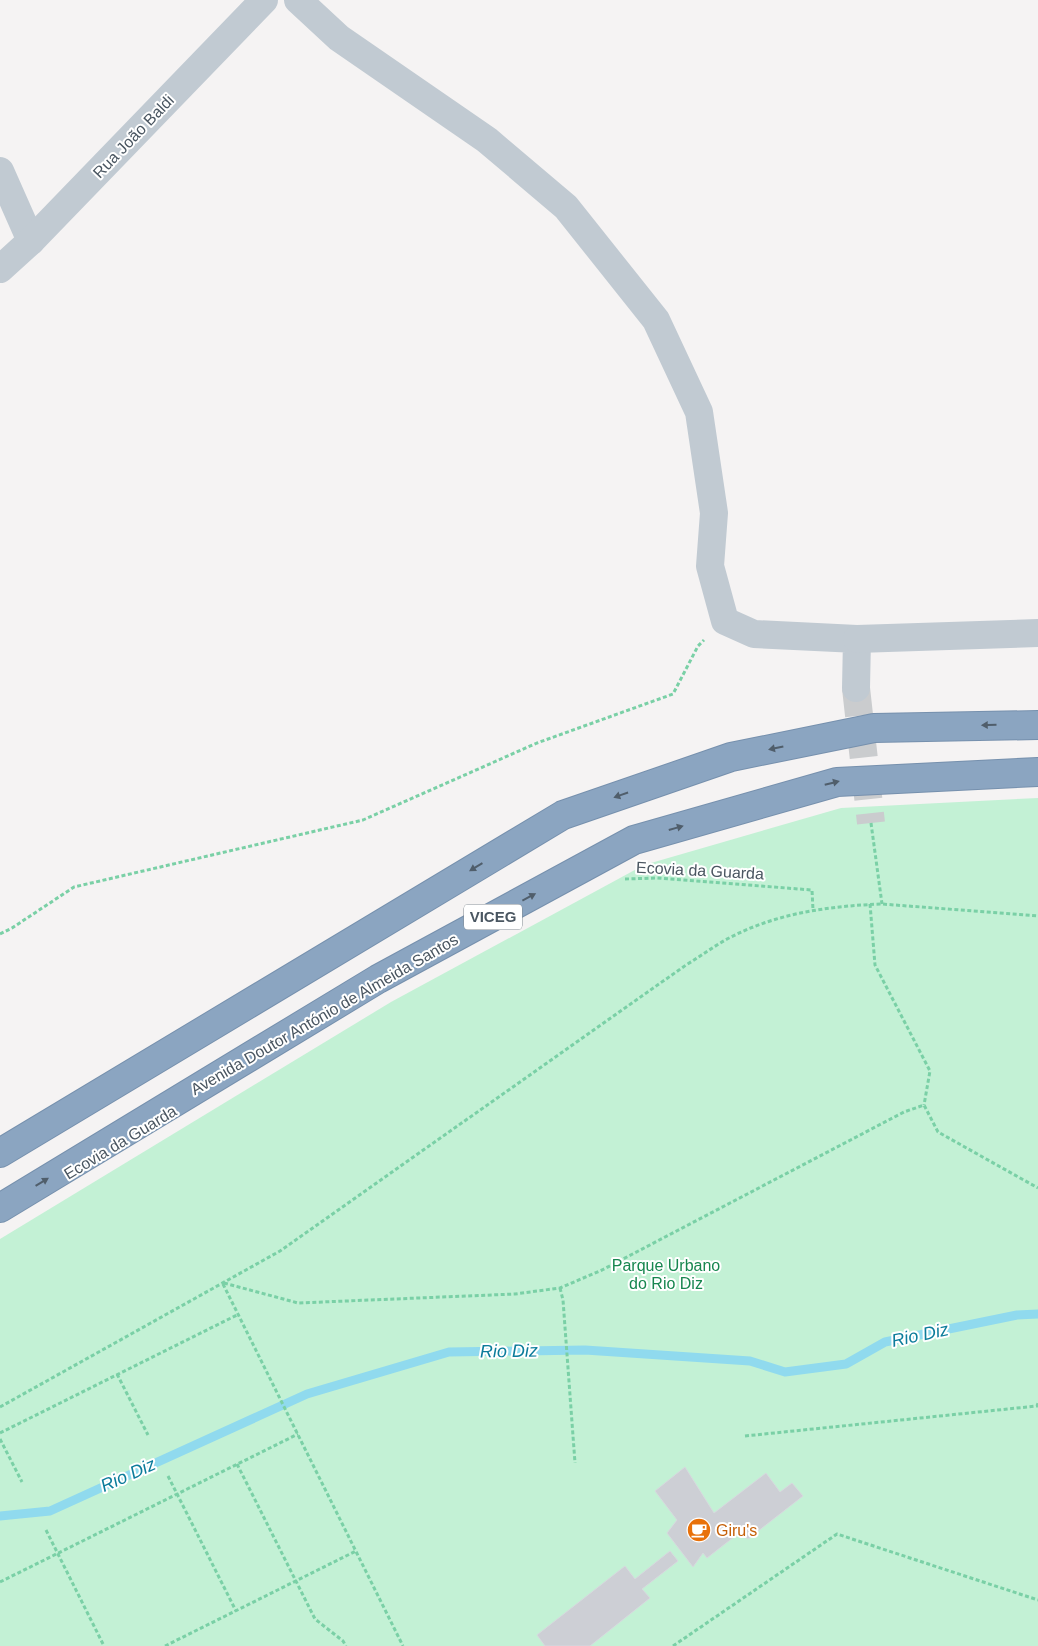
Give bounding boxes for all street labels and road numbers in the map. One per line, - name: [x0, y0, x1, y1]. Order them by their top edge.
- street label: Rua João Baldi: [90, 91, 177, 181]
- street label: Ecovia da Guarda: [636, 859, 764, 882]
- road number: VICEG: [464, 904, 522, 930]
- street label: Avenida Doutor António de Almeida Santos: [188, 931, 461, 1098]
- street label: Ecovia da Guarda: [61, 1102, 180, 1183]

